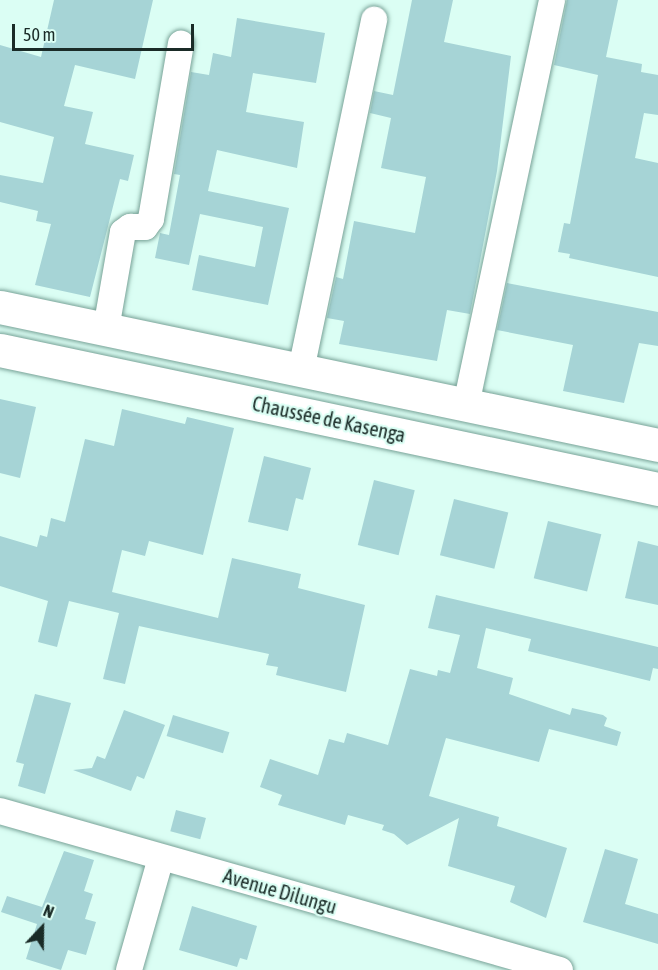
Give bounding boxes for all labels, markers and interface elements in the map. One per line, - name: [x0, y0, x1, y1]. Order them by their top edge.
- scale bar: [15, 12, 196, 50]
- text: 50 m: [23, 24, 55, 45]
- street label: Chaussée de Kasenga: [250, 391, 408, 447]
- street label: Avenue Dilungu: [221, 863, 339, 919]
- north arrow: [12, 898, 72, 958]
- text: N: [41, 901, 56, 921]

